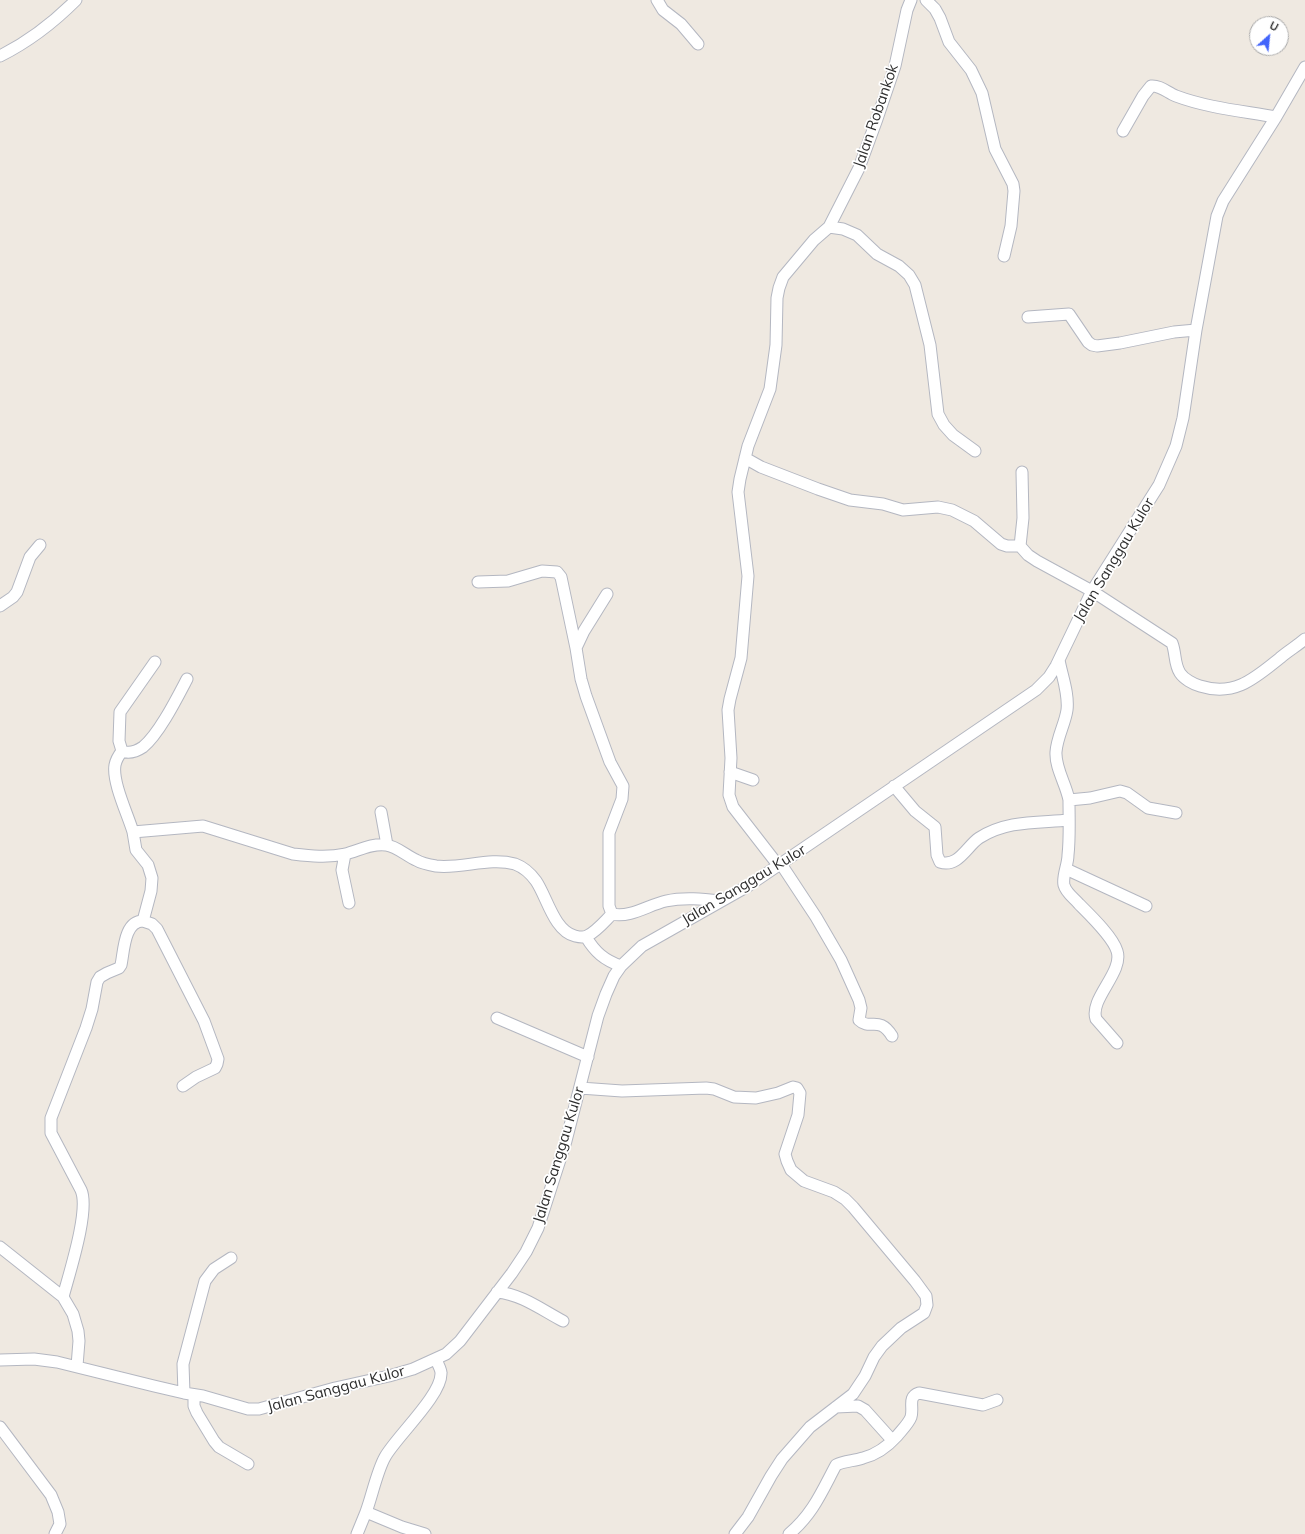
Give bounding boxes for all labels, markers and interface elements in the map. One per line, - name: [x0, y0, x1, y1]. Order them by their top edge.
- north arrow: [1249, 16, 1289, 56]
- text: U: [1267, 18, 1281, 34]
- street label: Jalan Robankok: [850, 62, 902, 170]
- street label: Jalan Sanggau Kulor: [1070, 495, 1158, 625]
- street label: Jalan Sanggau Kulor: [679, 841, 809, 929]
- street label: Jalan Sanggau Kulor: [530, 1085, 588, 1225]
- street label: Jalan Sanggau Kulor: [265, 1362, 407, 1416]

